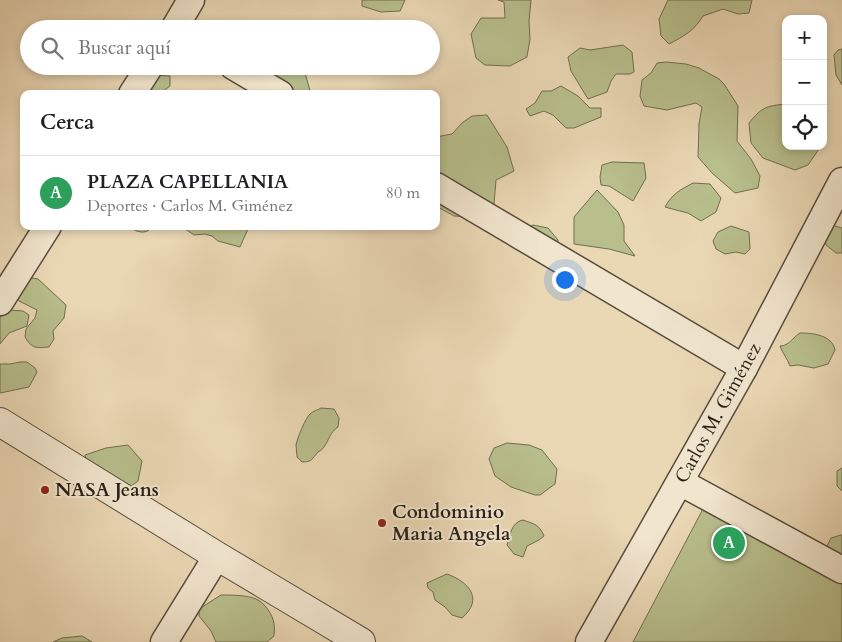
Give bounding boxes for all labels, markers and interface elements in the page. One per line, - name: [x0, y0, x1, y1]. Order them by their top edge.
- map controls: [782, 15, 827, 150]
- button: +: [782, 15, 827, 60]
- search box: [20, 20, 440, 75]
- icon: search: [38, 34, 66, 62]
- text: Buscar aquí: [78, 35, 171, 61]
- button: −: [782, 60, 827, 105]
- button: locate: [782, 105, 827, 150]
- text: Cerca: [40, 108, 94, 137]
- text: PLAZA CAPELLANIA: [87, 169, 288, 195]
- text: A: [50, 182, 62, 204]
- text: 80 m: [386, 182, 420, 204]
- text: Deportes · Carlos M. Giménez: [87, 195, 293, 217]
- your location: [552, 267, 578, 293]
- street label: Carlos M. Giménez: [669, 338, 768, 488]
- place label: NASA Jeans: [55, 477, 159, 503]
- marker: NASA Jeans: [39, 484, 51, 496]
- place label: Condominio Maria Angela: [392, 499, 511, 547]
- marker: Condominio Maria Angela: [376, 517, 388, 529]
- pin: A: [713, 524, 745, 562]

